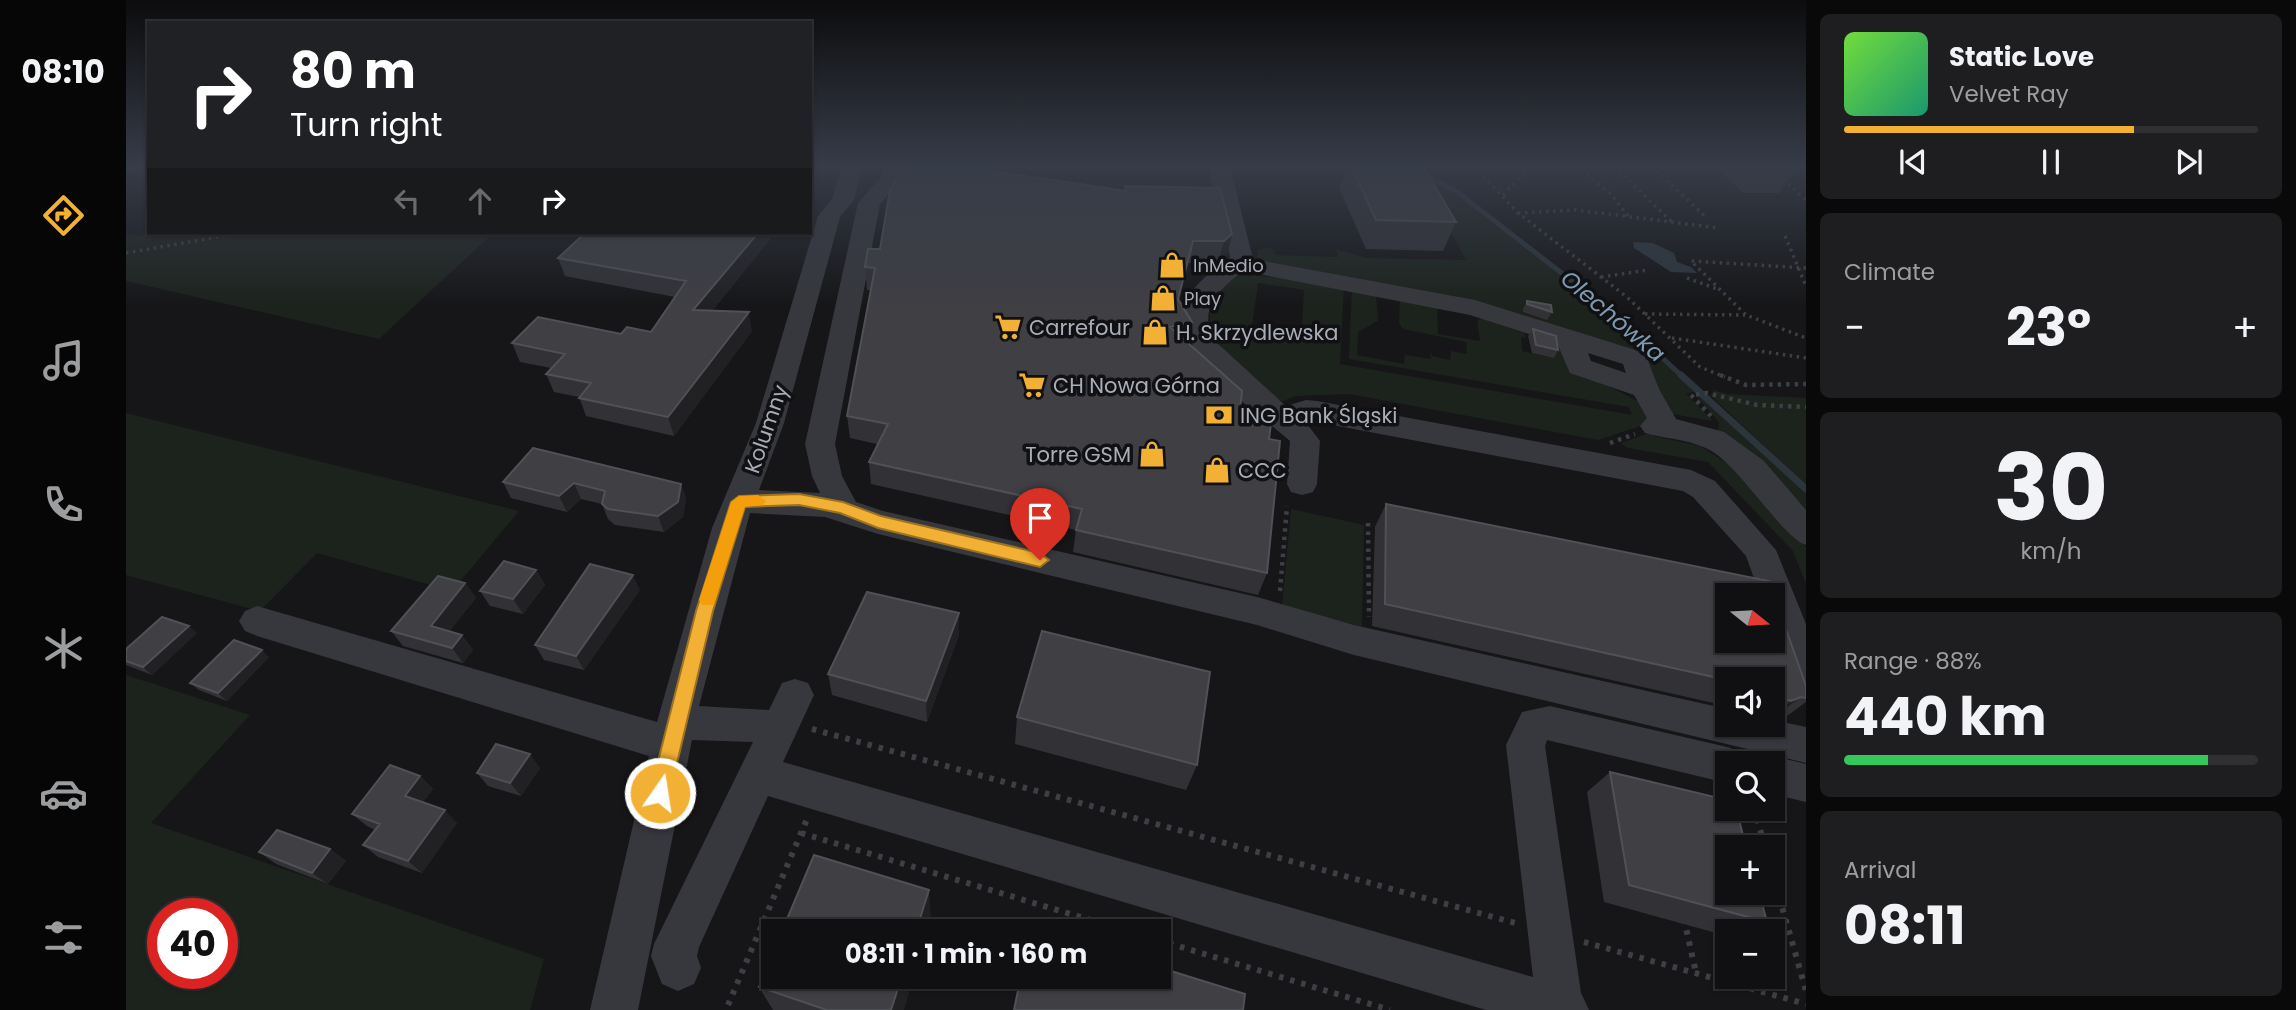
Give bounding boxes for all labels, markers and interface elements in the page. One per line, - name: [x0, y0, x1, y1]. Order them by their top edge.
- text: 80 m: [290, 37, 416, 105]
- text: Static Love: [1949, 39, 2094, 75]
- text: 08:10: [21, 49, 105, 94]
- icon: right: [175, 49, 266, 140]
- text: Velvet Ray: [1949, 78, 2069, 110]
- text: Turn right: [290, 102, 442, 147]
- icon: previous: [1894, 143, 1932, 181]
- icon: pause: [2032, 143, 2070, 181]
- icon: next: [2170, 143, 2208, 181]
- icon: left: [388, 182, 426, 220]
- icon: ahead: [461, 182, 499, 220]
- icon: right: [534, 182, 572, 220]
- icon: directions: [39, 191, 88, 240]
- shop icon: InMedio: [1157, 250, 1187, 280]
- place label: InMedio: [1193, 253, 1264, 278]
- text: Climate: [1844, 256, 1935, 288]
- water label: Olechówka: [1554, 263, 1672, 369]
- shop icon: Play: [1148, 283, 1178, 313]
- place label: Play: [1184, 286, 1221, 311]
- text: 23°: [2006, 291, 2091, 364]
- text: −: [1844, 301, 1865, 354]
- text: +: [2232, 301, 2258, 354]
- supermarket icon: Carrefour: [993, 312, 1023, 342]
- place label: Carrefour: [1029, 313, 1130, 342]
- shop icon: H. Skrzydlewska: [1140, 317, 1170, 347]
- place label: H. Skrzydlewska: [1176, 318, 1338, 347]
- icon: music: [39, 336, 88, 385]
- supermarket icon: CH Nowa Górna: [1017, 370, 1047, 400]
- place label: CH Nowa Górna: [1053, 371, 1220, 400]
- street label: Kolumny: [737, 381, 795, 477]
- bank icon: ING Bank Śląski: [1204, 400, 1234, 430]
- place label: ING Bank Śląski: [1240, 401, 1397, 430]
- text: 30: [1994, 424, 2108, 552]
- shop icon: Torre GSM: [1137, 439, 1167, 469]
- place label: Torre GSM: [1025, 440, 1131, 469]
- shop icon: CCC: [1202, 455, 1232, 485]
- place label: CCC: [1238, 456, 1287, 485]
- icon: phone: [39, 480, 88, 529]
- pin: [1010, 488, 1070, 560]
- icon: arrive: [1021, 499, 1059, 537]
- text: km/h: [2020, 535, 2082, 567]
- north arrow: [1715, 583, 1785, 653]
- map controls: [1715, 583, 1785, 989]
- icon: climate: [39, 624, 88, 673]
- text: Range · 88%: [1844, 645, 1982, 677]
- button: sound: [1715, 667, 1785, 737]
- text: 440 km: [1844, 680, 2047, 753]
- button: search: [1715, 751, 1785, 821]
- position arrow: [623, 756, 697, 830]
- icon: car: [39, 769, 88, 818]
- button: +: [1715, 835, 1785, 905]
- text: Arrival: [1844, 854, 1916, 886]
- text: 08:11: [1844, 889, 1965, 962]
- speed limit sign: 40: [147, 898, 238, 989]
- icon: filters: [39, 913, 88, 962]
- button: −: [1715, 919, 1785, 989]
- text: 08:11 · 1 min · 160 m: [845, 936, 1087, 972]

